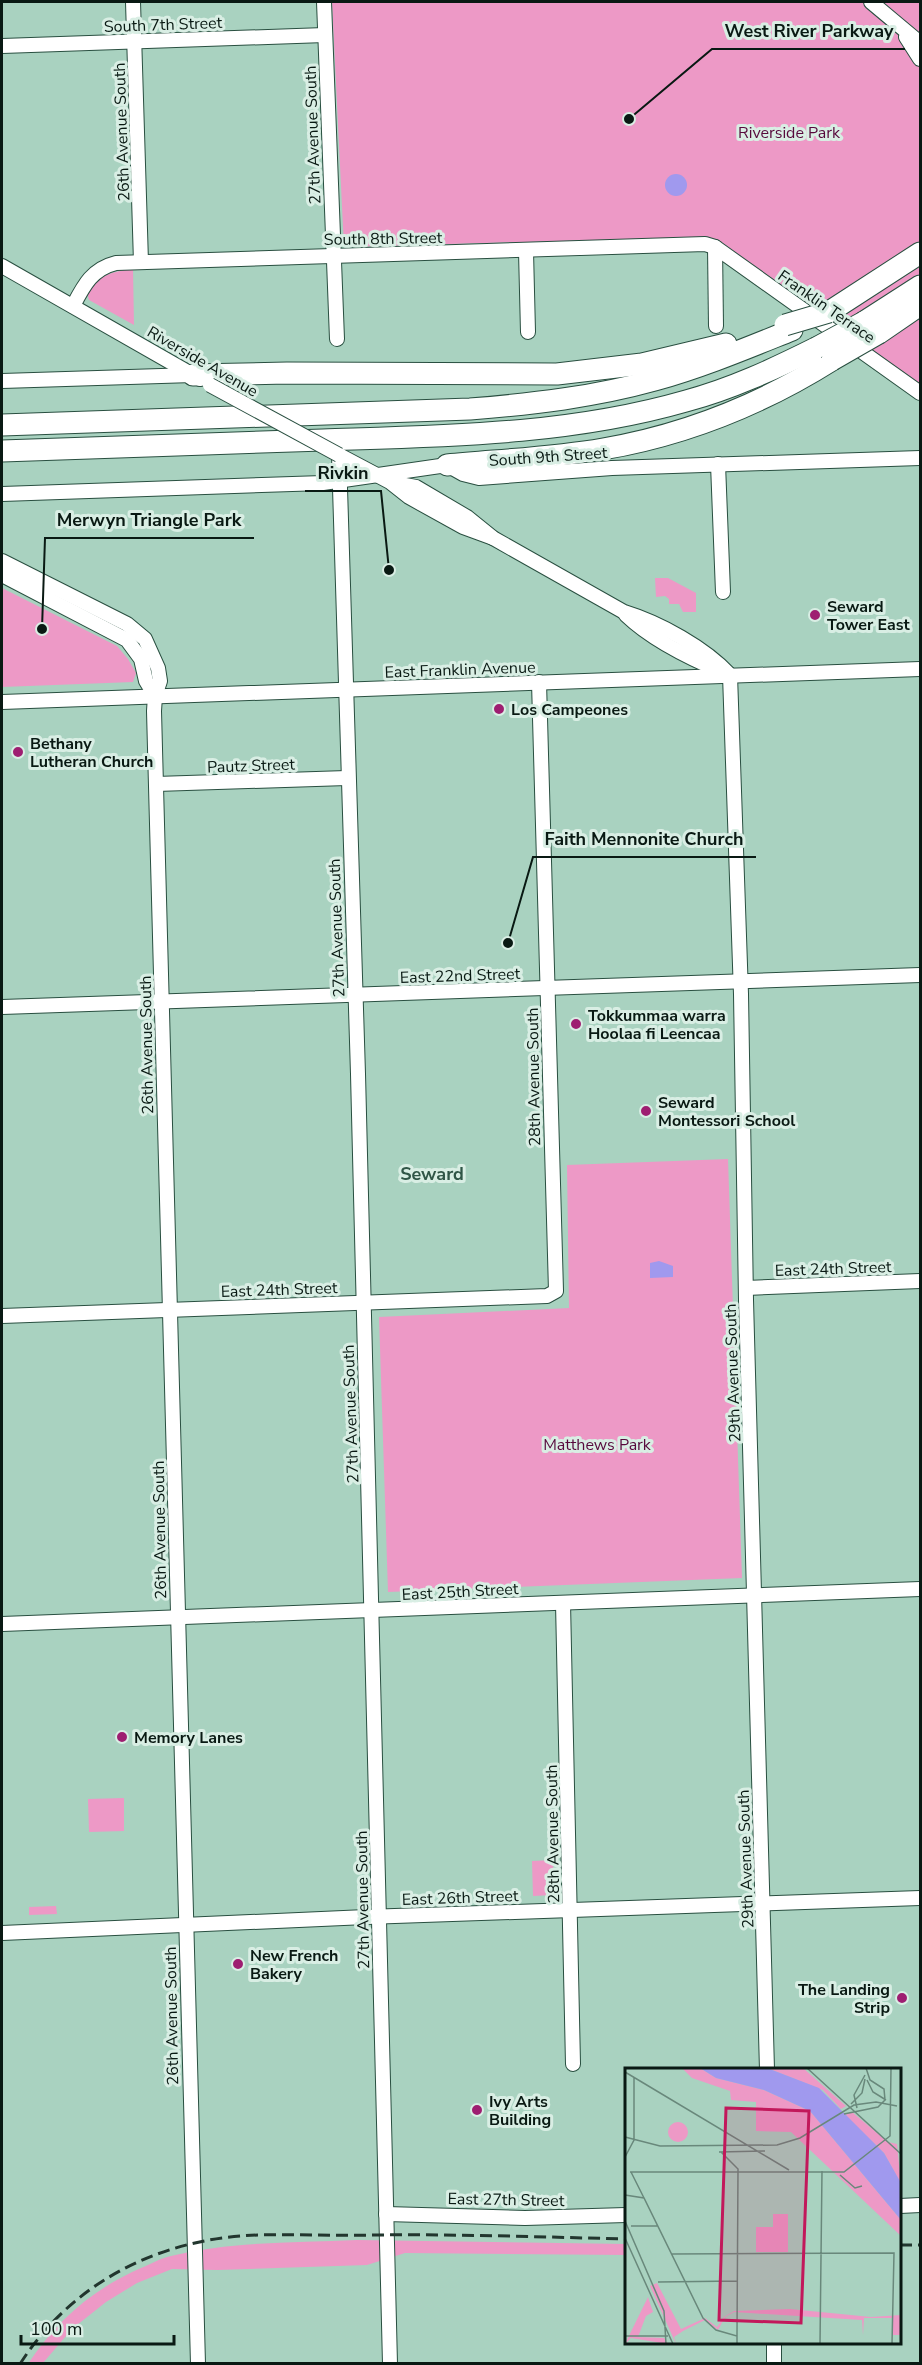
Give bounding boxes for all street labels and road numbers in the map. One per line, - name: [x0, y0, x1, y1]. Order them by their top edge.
- street label: South 7th Street: [103, 12, 223, 38]
- street label: 26th Avenue South: [109, 62, 135, 202]
- street label: 27th Avenue South: [300, 65, 326, 205]
- street label: South 8th Street: [324, 227, 443, 251]
- street label: Franklin Terrace: [773, 265, 879, 349]
- street label: Riverside Avenue: [143, 321, 262, 403]
- street label: South 9th Street: [488, 442, 608, 472]
- street label: East Franklin Avenue: [384, 656, 536, 684]
- street label: Pautz Street: [207, 753, 296, 779]
- street label: 27th Avenue South: [324, 858, 350, 998]
- street label: East 22nd Street: [399, 963, 521, 989]
- street label: 26th Avenue South: [135, 975, 159, 1115]
- street label: 28th Avenue South: [522, 1007, 546, 1147]
- street label: East 24th Street: [774, 1256, 892, 1282]
- street label: East 24th Street: [220, 1277, 338, 1303]
- street label: 29th Avenue South: [720, 1303, 746, 1443]
- street label: 27th Avenue South: [338, 1344, 364, 1484]
- street label: 26th Avenue South: [148, 1460, 172, 1600]
- street label: East 25th Street: [401, 1578, 519, 1606]
- street label: 28th Avenue South: [541, 1764, 565, 1904]
- street label: 29th Avenue South: [733, 1789, 759, 1929]
- street label: 27th Avenue South: [351, 1830, 375, 1970]
- street label: East 26th Street: [401, 1885, 519, 1911]
- street label: 26th Avenue South: [160, 1946, 184, 2086]
- street label: East 27th Street: [447, 2188, 565, 2212]

